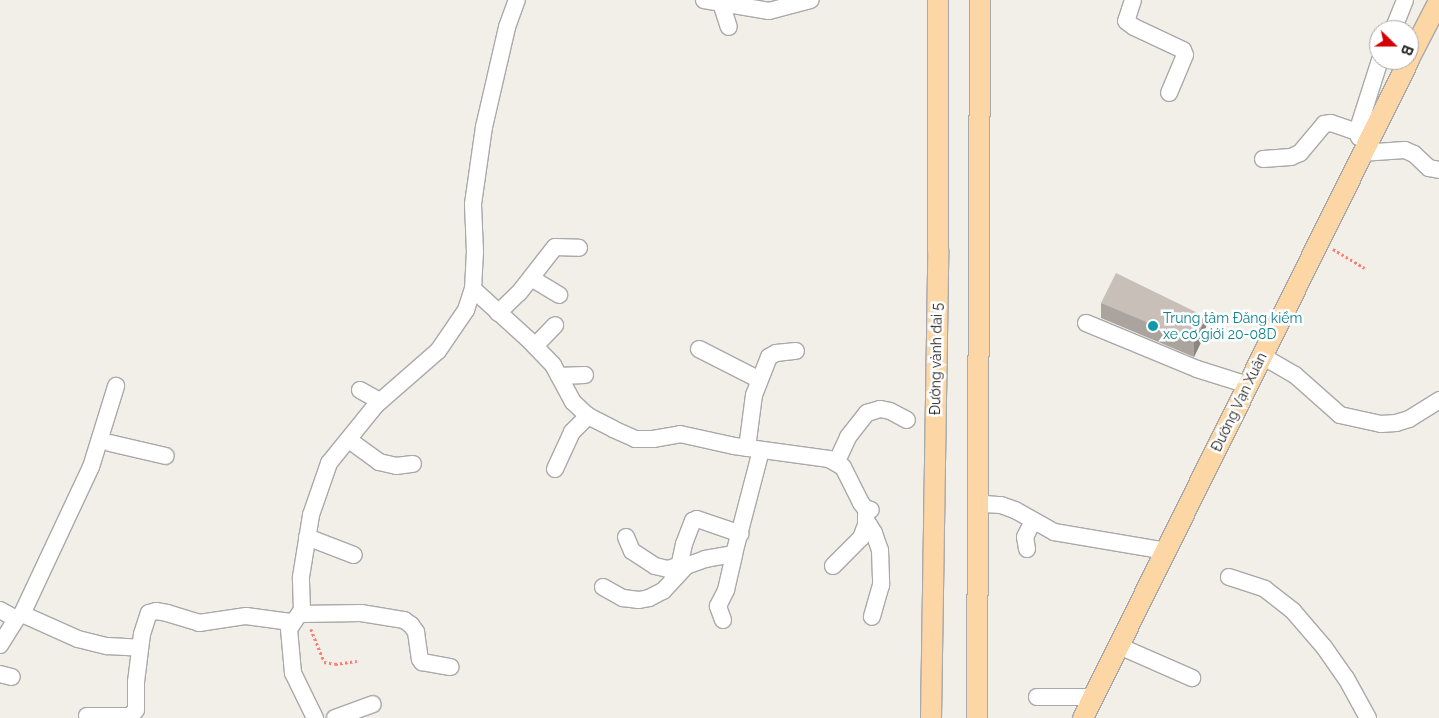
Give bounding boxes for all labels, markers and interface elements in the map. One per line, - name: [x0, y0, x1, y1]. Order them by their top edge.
- north arrow: [1369, 20, 1419, 70]
- text: B: [1398, 43, 1416, 58]
- street label: Đường vành đai 5: [927, 303, 945, 415]
- place label: Trung tâm Đăng kiểm xe cơ giới 20-08D: [1163, 310, 1302, 342]
- marker: Trung tâm Đăng kiểm xe cơ giới 20-08D: [1147, 320, 1159, 332]
- street label: Đường Vạn Xuân: [1208, 349, 1270, 455]

